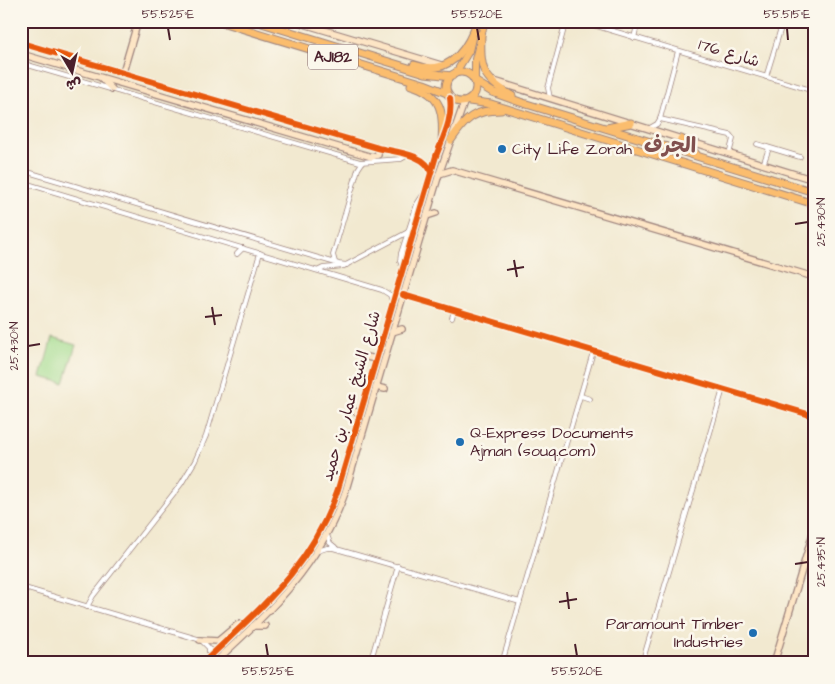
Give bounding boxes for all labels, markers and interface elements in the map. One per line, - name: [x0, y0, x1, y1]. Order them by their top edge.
- text: 55.525°E: [142, 6, 194, 23]
- text: 55.520°E: [451, 6, 503, 23]
- text: 55.515°E: [764, 6, 810, 23]
- street label: شارع 176: [696, 33, 762, 73]
- road number: AJ182: [308, 44, 358, 70]
- north arrow: [48, 48, 98, 98]
- text: ش: [65, 73, 83, 95]
- district label: الجرف: [644, 131, 696, 160]
- place label: City Life Zorah: [512, 138, 632, 161]
- marker: City Life Zorah: [496, 143, 508, 155]
- text: 25.430°N: [813, 197, 830, 247]
- street label: شارع الشيخ عمار بن حميد: [316, 308, 386, 484]
- text: 25.430°N: [6, 321, 23, 371]
- place label: Q-Express Documents Ajman (souq.com): [470, 422, 633, 462]
- marker: Q-Express Documents Ajman (souq.com): [454, 436, 466, 448]
- text: 25.435°N: [813, 537, 830, 587]
- place label: Paramount Timber Industries: [606, 613, 743, 653]
- marker: Paramount Timber Industries: [747, 627, 759, 639]
- text: 55.525°E: [242, 663, 294, 680]
- text: 55.520°E: [551, 663, 603, 680]

